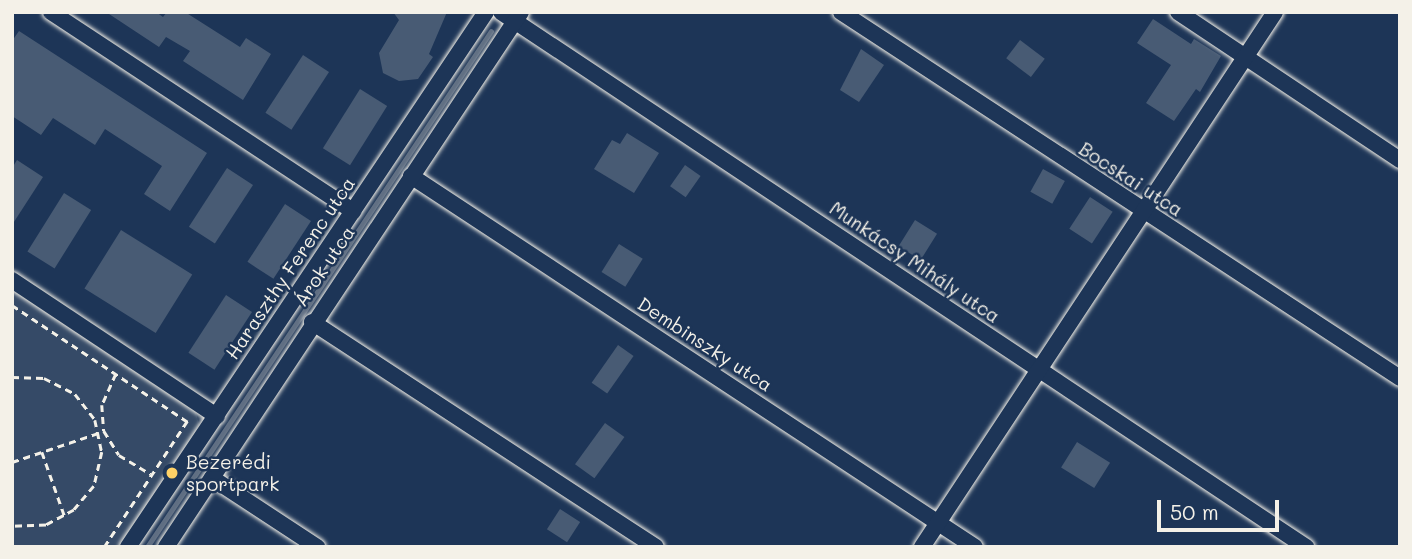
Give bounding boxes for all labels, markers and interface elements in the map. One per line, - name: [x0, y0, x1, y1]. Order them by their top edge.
- street label: Bocskai utca: [1075, 137, 1187, 221]
- street label: Haraszthy Ferenc utca: [220, 173, 360, 363]
- street label: Munkácsy Mihály utca: [826, 197, 1004, 327]
- street label: Árok utca: [289, 222, 359, 310]
- street label: Dembinszky utca: [633, 292, 777, 396]
- place label: Bezerédi sportpark: [186, 451, 279, 495]
- marker: Bezerédi sportpark: [164, 465, 180, 481]
- scale bar: [1160, 486, 1282, 530]
- text: 50 m: [1170, 498, 1219, 525]

